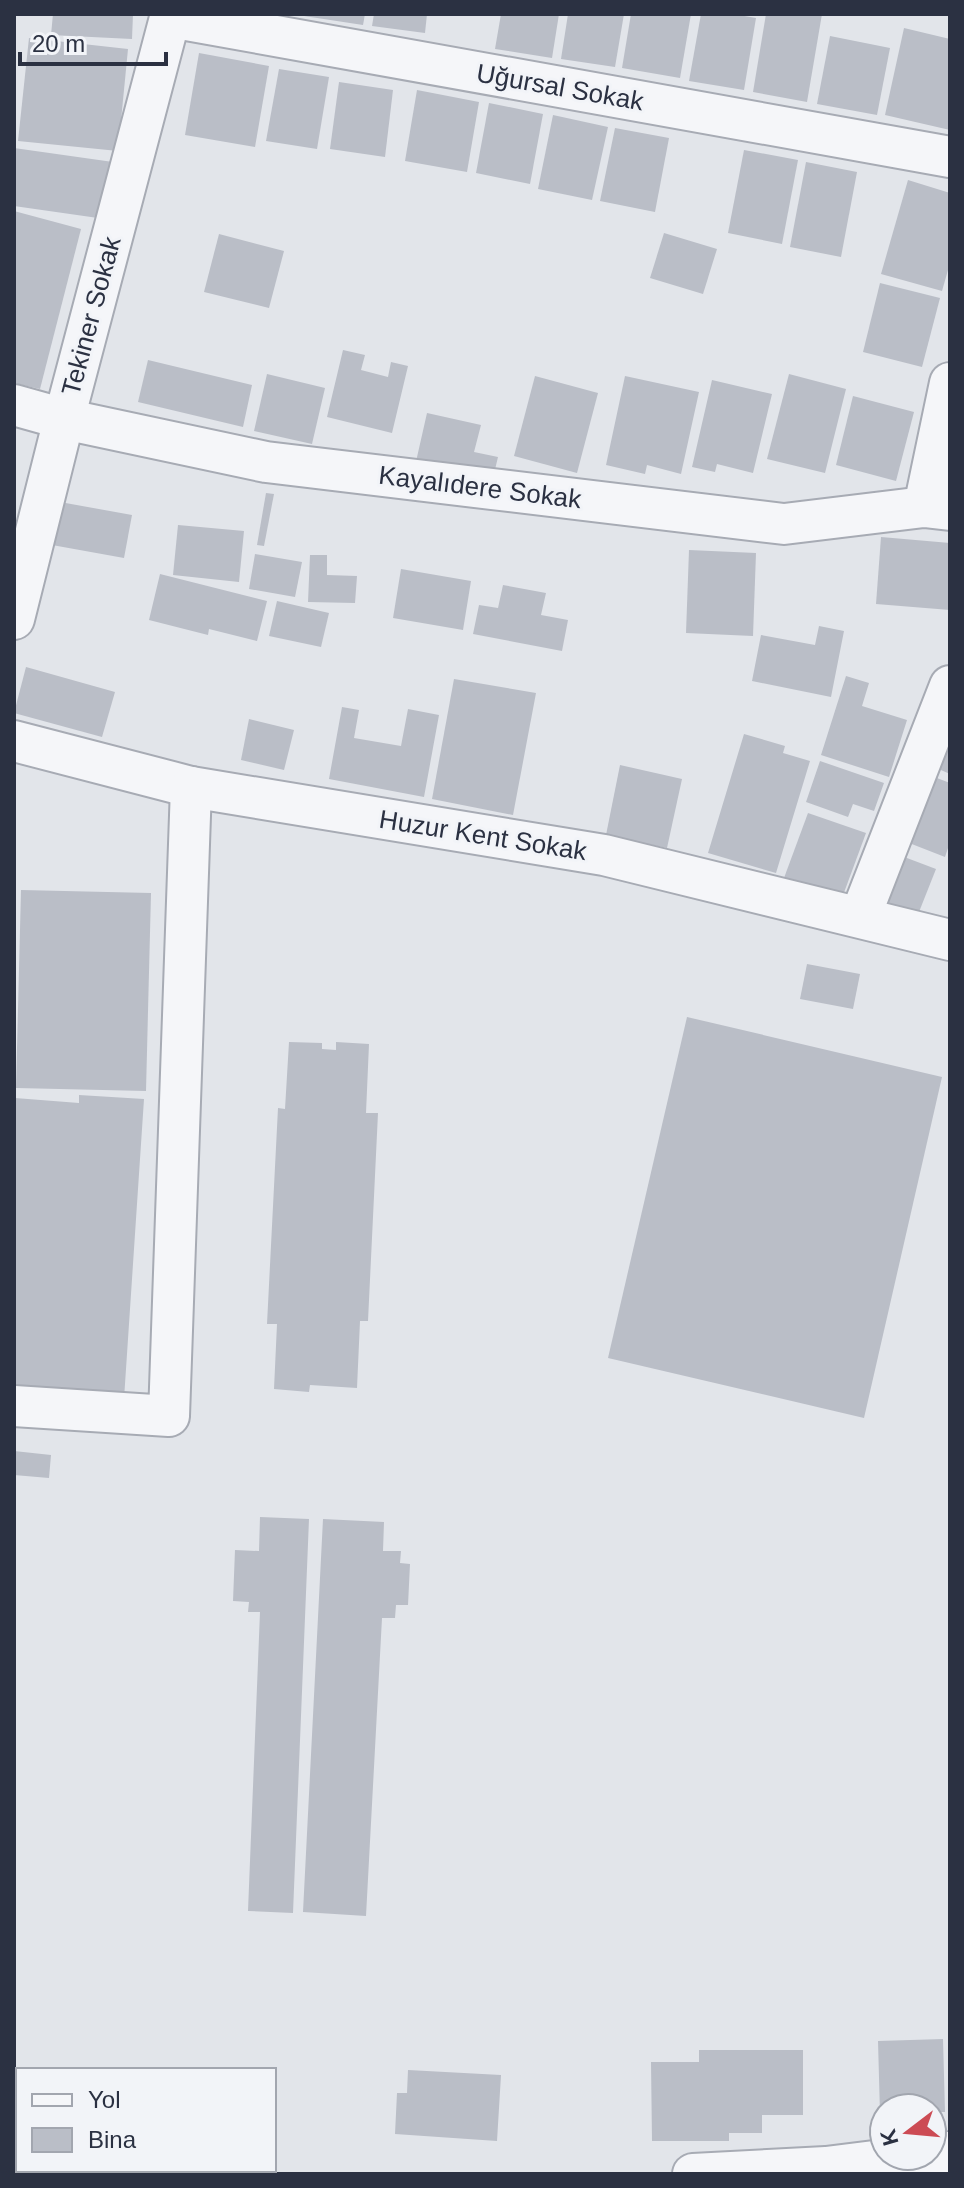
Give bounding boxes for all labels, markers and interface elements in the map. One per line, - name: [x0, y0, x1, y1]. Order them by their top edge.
- scale bar: [20, 16, 166, 66]
- text: 20 m: [32, 30, 85, 57]
- street label: Uğursal Sokak: [474, 58, 647, 117]
- street label: Tekiner Sokak: [55, 232, 127, 399]
- street label: Kayalıdere Sokak: [377, 460, 584, 514]
- street label: Huzur Kent Sokak: [377, 804, 590, 866]
- legend: [16, 2068, 276, 2172]
- text: Yol: [88, 2086, 120, 2113]
- north arrow: [868, 2092, 948, 2172]
- text: Bina: [88, 2126, 137, 2153]
- text: K: [875, 2126, 903, 2148]

